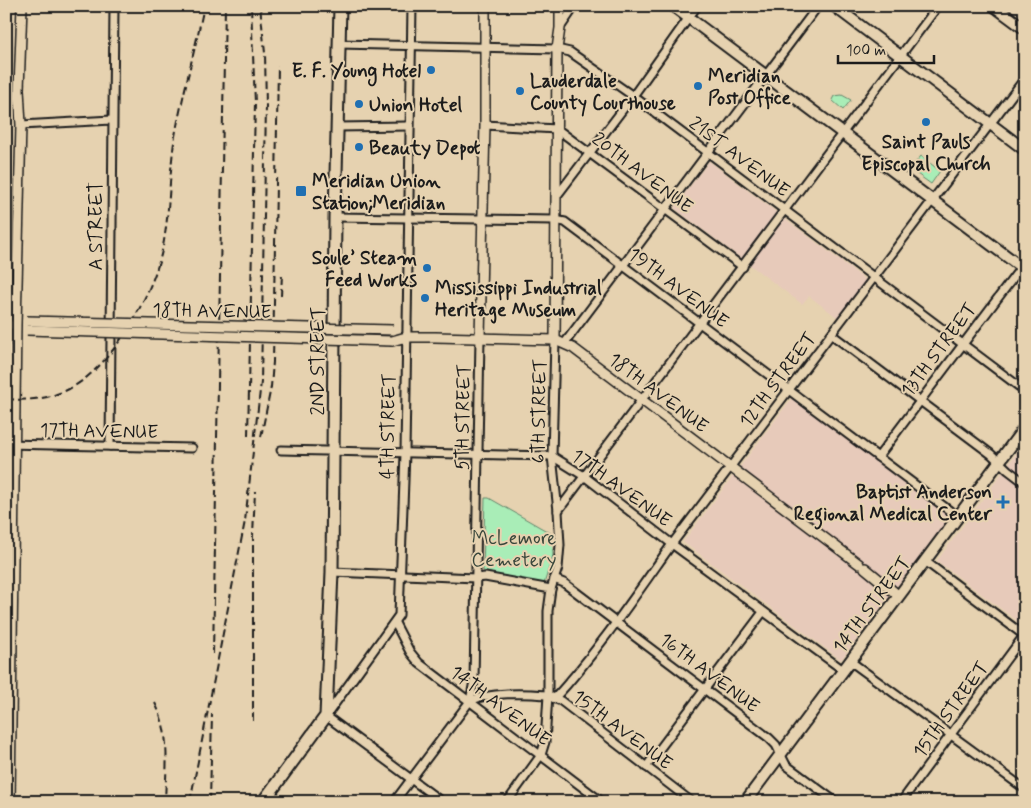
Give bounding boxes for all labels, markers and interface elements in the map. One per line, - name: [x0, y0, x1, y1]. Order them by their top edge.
- scale bar: [838, 32, 935, 64]
- text: 100 m: [846, 41, 886, 61]
- place label: E. F. Young Hotel: [292, 59, 421, 87]
- marker: E. F. Young Hotel: [425, 64, 437, 76]
- place label: Meridian Post Office: [708, 64, 792, 111]
- place label: Lauderdale County Courthouse: [530, 69, 676, 117]
- marker: Meridian Post Office: [692, 80, 704, 92]
- marker: Lauderdale County Courthouse: [514, 85, 526, 97]
- place label: Union Hotel: [369, 93, 462, 118]
- marker: Union Hotel: [353, 98, 365, 110]
- street label: 21ST AVENUE: [684, 111, 795, 203]
- marker: Saint Pauls Episcopal Church: [920, 116, 932, 128]
- street label: 20TH AVENUE: [586, 127, 698, 219]
- place label: Saint Pauls Episcopal Church: [861, 130, 991, 177]
- place label: Beauty Depot: [369, 136, 480, 161]
- marker: Beauty Depot: [353, 141, 365, 153]
- place label: Meridian Union Station;Meridian: [312, 169, 446, 216]
- street label: A STREET: [84, 181, 109, 271]
- marker: Meridian Union Station;Meridian: [294, 184, 308, 198]
- street label: 19TH AVENUE: [623, 242, 734, 334]
- place label: Soule’ Steam Feed Works: [312, 246, 418, 293]
- marker: Soule’ Steam Feed Works: [421, 262, 433, 274]
- place label: Mississippi Industrial Heritage Museum: [435, 276, 602, 324]
- marker: Mississippi Industrial Heritage Museum: [419, 292, 431, 304]
- street label: 18TH AVENUE: [152, 298, 272, 325]
- street label: 13TH STREET: [896, 298, 983, 402]
- street label: 2ND STREET: [306, 307, 331, 415]
- street label: 12TH STREET: [734, 327, 822, 433]
- street label: 18TH AVENUE: [603, 347, 713, 439]
- street label: 6TH STREET: [526, 358, 553, 464]
- street label: 5TH STREET: [450, 364, 477, 470]
- street label: 4TH STREET: [375, 373, 402, 479]
- street label: 17TH AVENUE: [40, 418, 158, 445]
- street label: 17TH AVENUE: [566, 443, 676, 533]
- place label: Baptist Anderson Regional Medical Center: [794, 480, 993, 530]
- marker: Baptist Anderson Regional Medical Center: [996, 495, 1010, 509]
- park label: McLemore Cemetery: [472, 526, 556, 573]
- street label: 14TH STREET: [828, 551, 917, 658]
- street label: 16TH AVENUE: [654, 627, 764, 719]
- street label: 15TH STREET: [908, 657, 995, 763]
- street label: 14TH AVENUE: [445, 660, 556, 752]
- street label: 15TH AVENUE: [567, 684, 677, 776]

